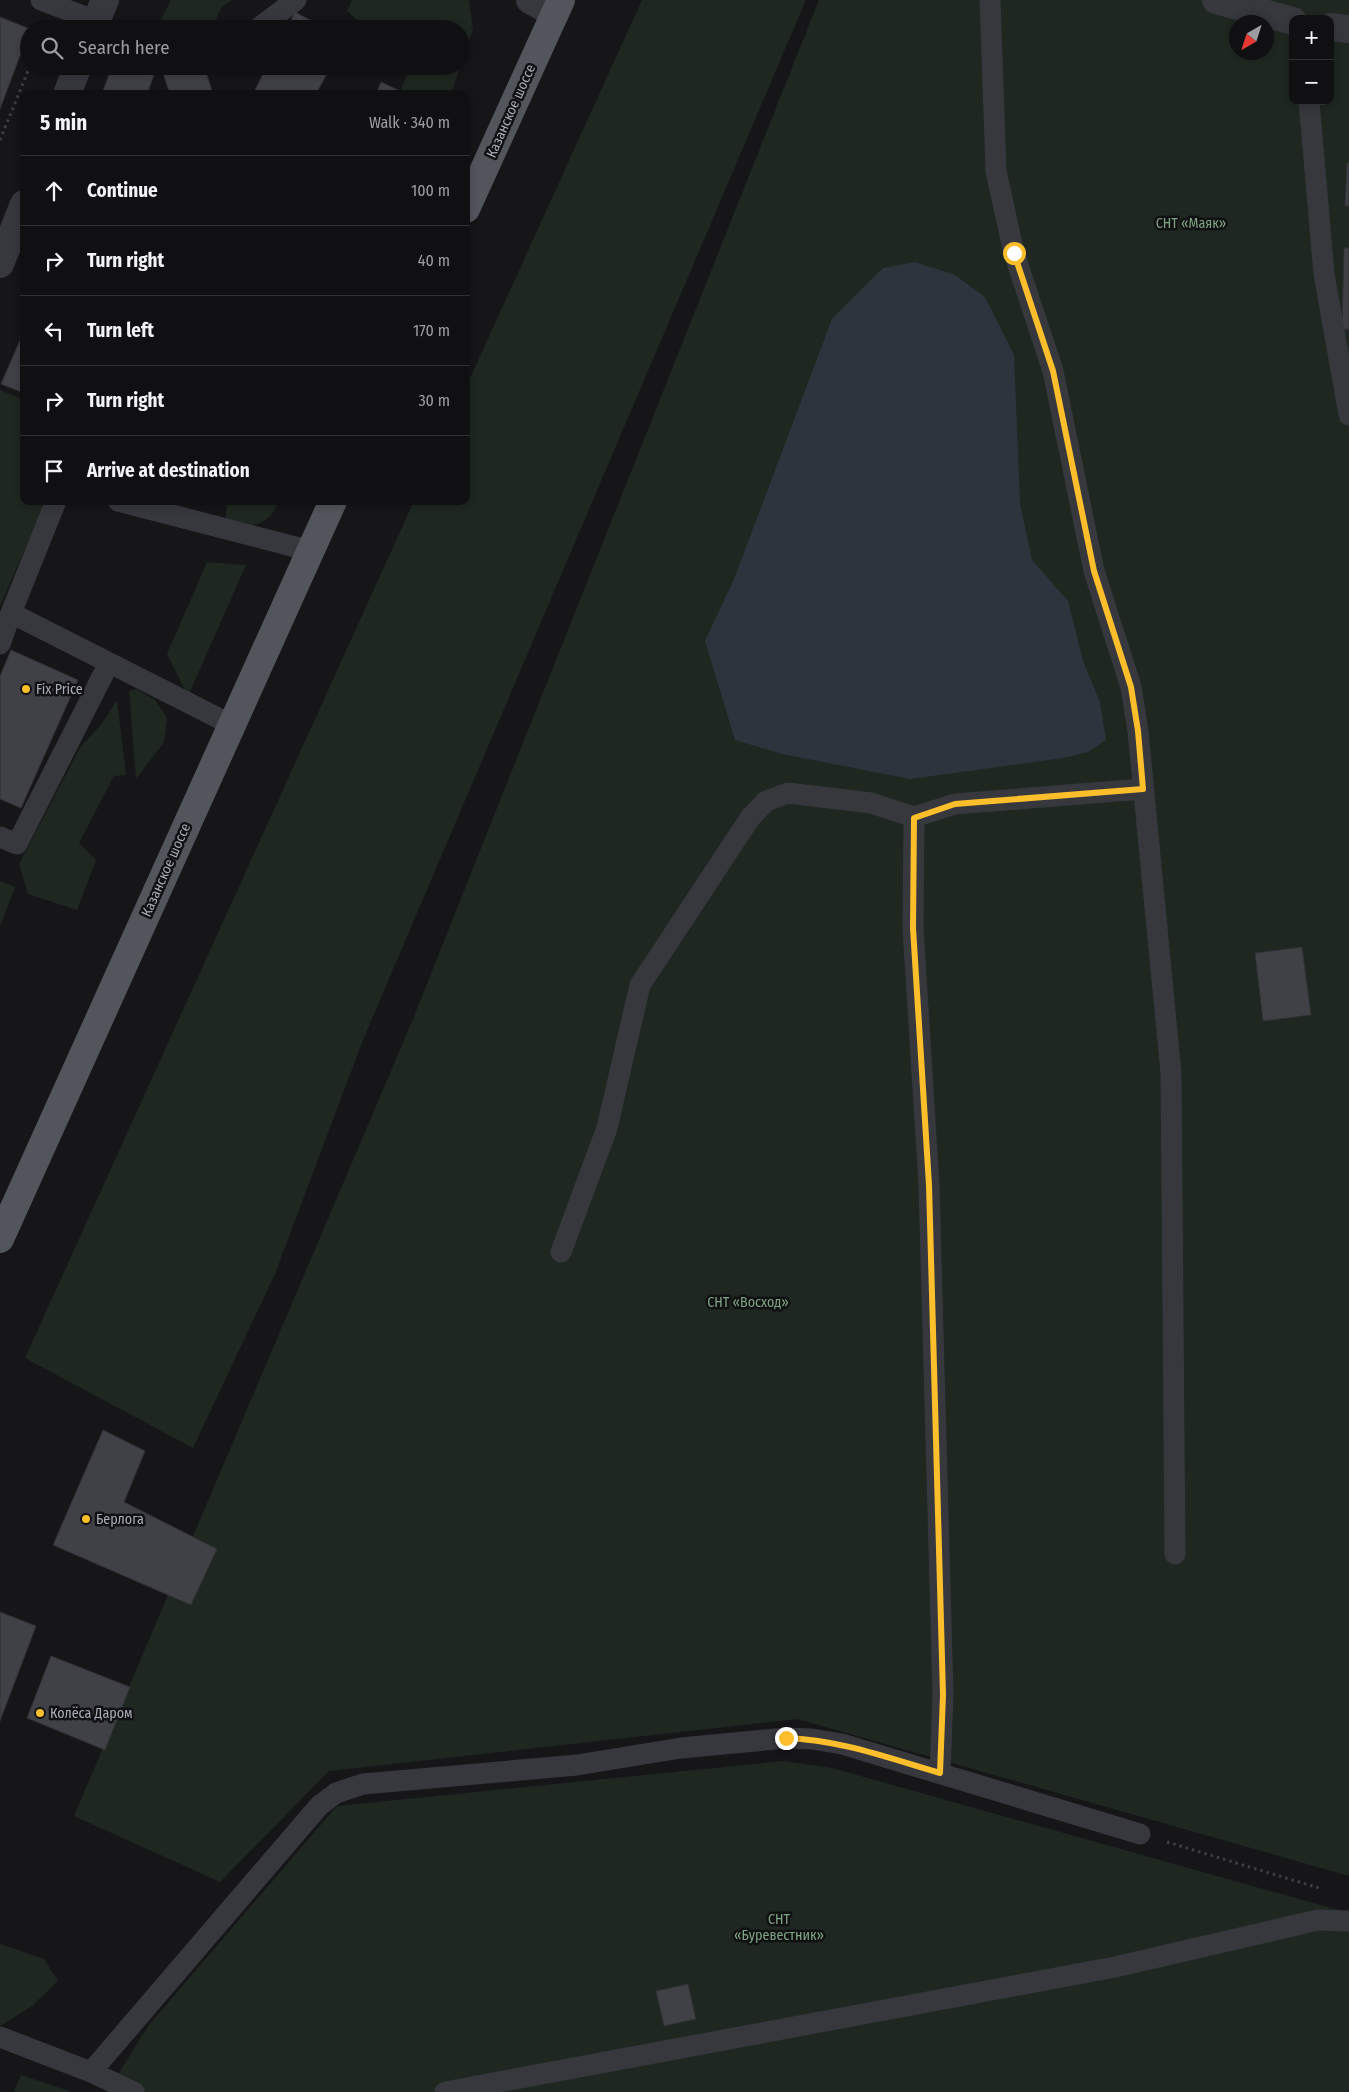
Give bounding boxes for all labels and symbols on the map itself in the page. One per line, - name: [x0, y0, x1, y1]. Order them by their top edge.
- north arrow: [1229, 15, 1274, 60]
- street label: Казанское шоссе: [483, 62, 539, 160]
- park label: СНТ «Маяк»: [1156, 215, 1226, 232]
- route start: [1003, 242, 1026, 265]
- place label: Fix Price: [36, 681, 83, 698]
- marker: Fix Price: [20, 683, 32, 695]
- street label: Казанское шоссе: [138, 821, 194, 919]
- park label: СНТ «Восход»: [707, 1294, 789, 1311]
- place label: Берлога: [96, 1511, 144, 1528]
- marker: Берлога: [80, 1513, 92, 1525]
- place label: Колёса Даром: [50, 1705, 133, 1722]
- marker: Колёса Даром: [34, 1707, 46, 1719]
- route end: [775, 1727, 798, 1750]
- park label: СНТ «Буревестник»: [734, 1911, 824, 1944]

